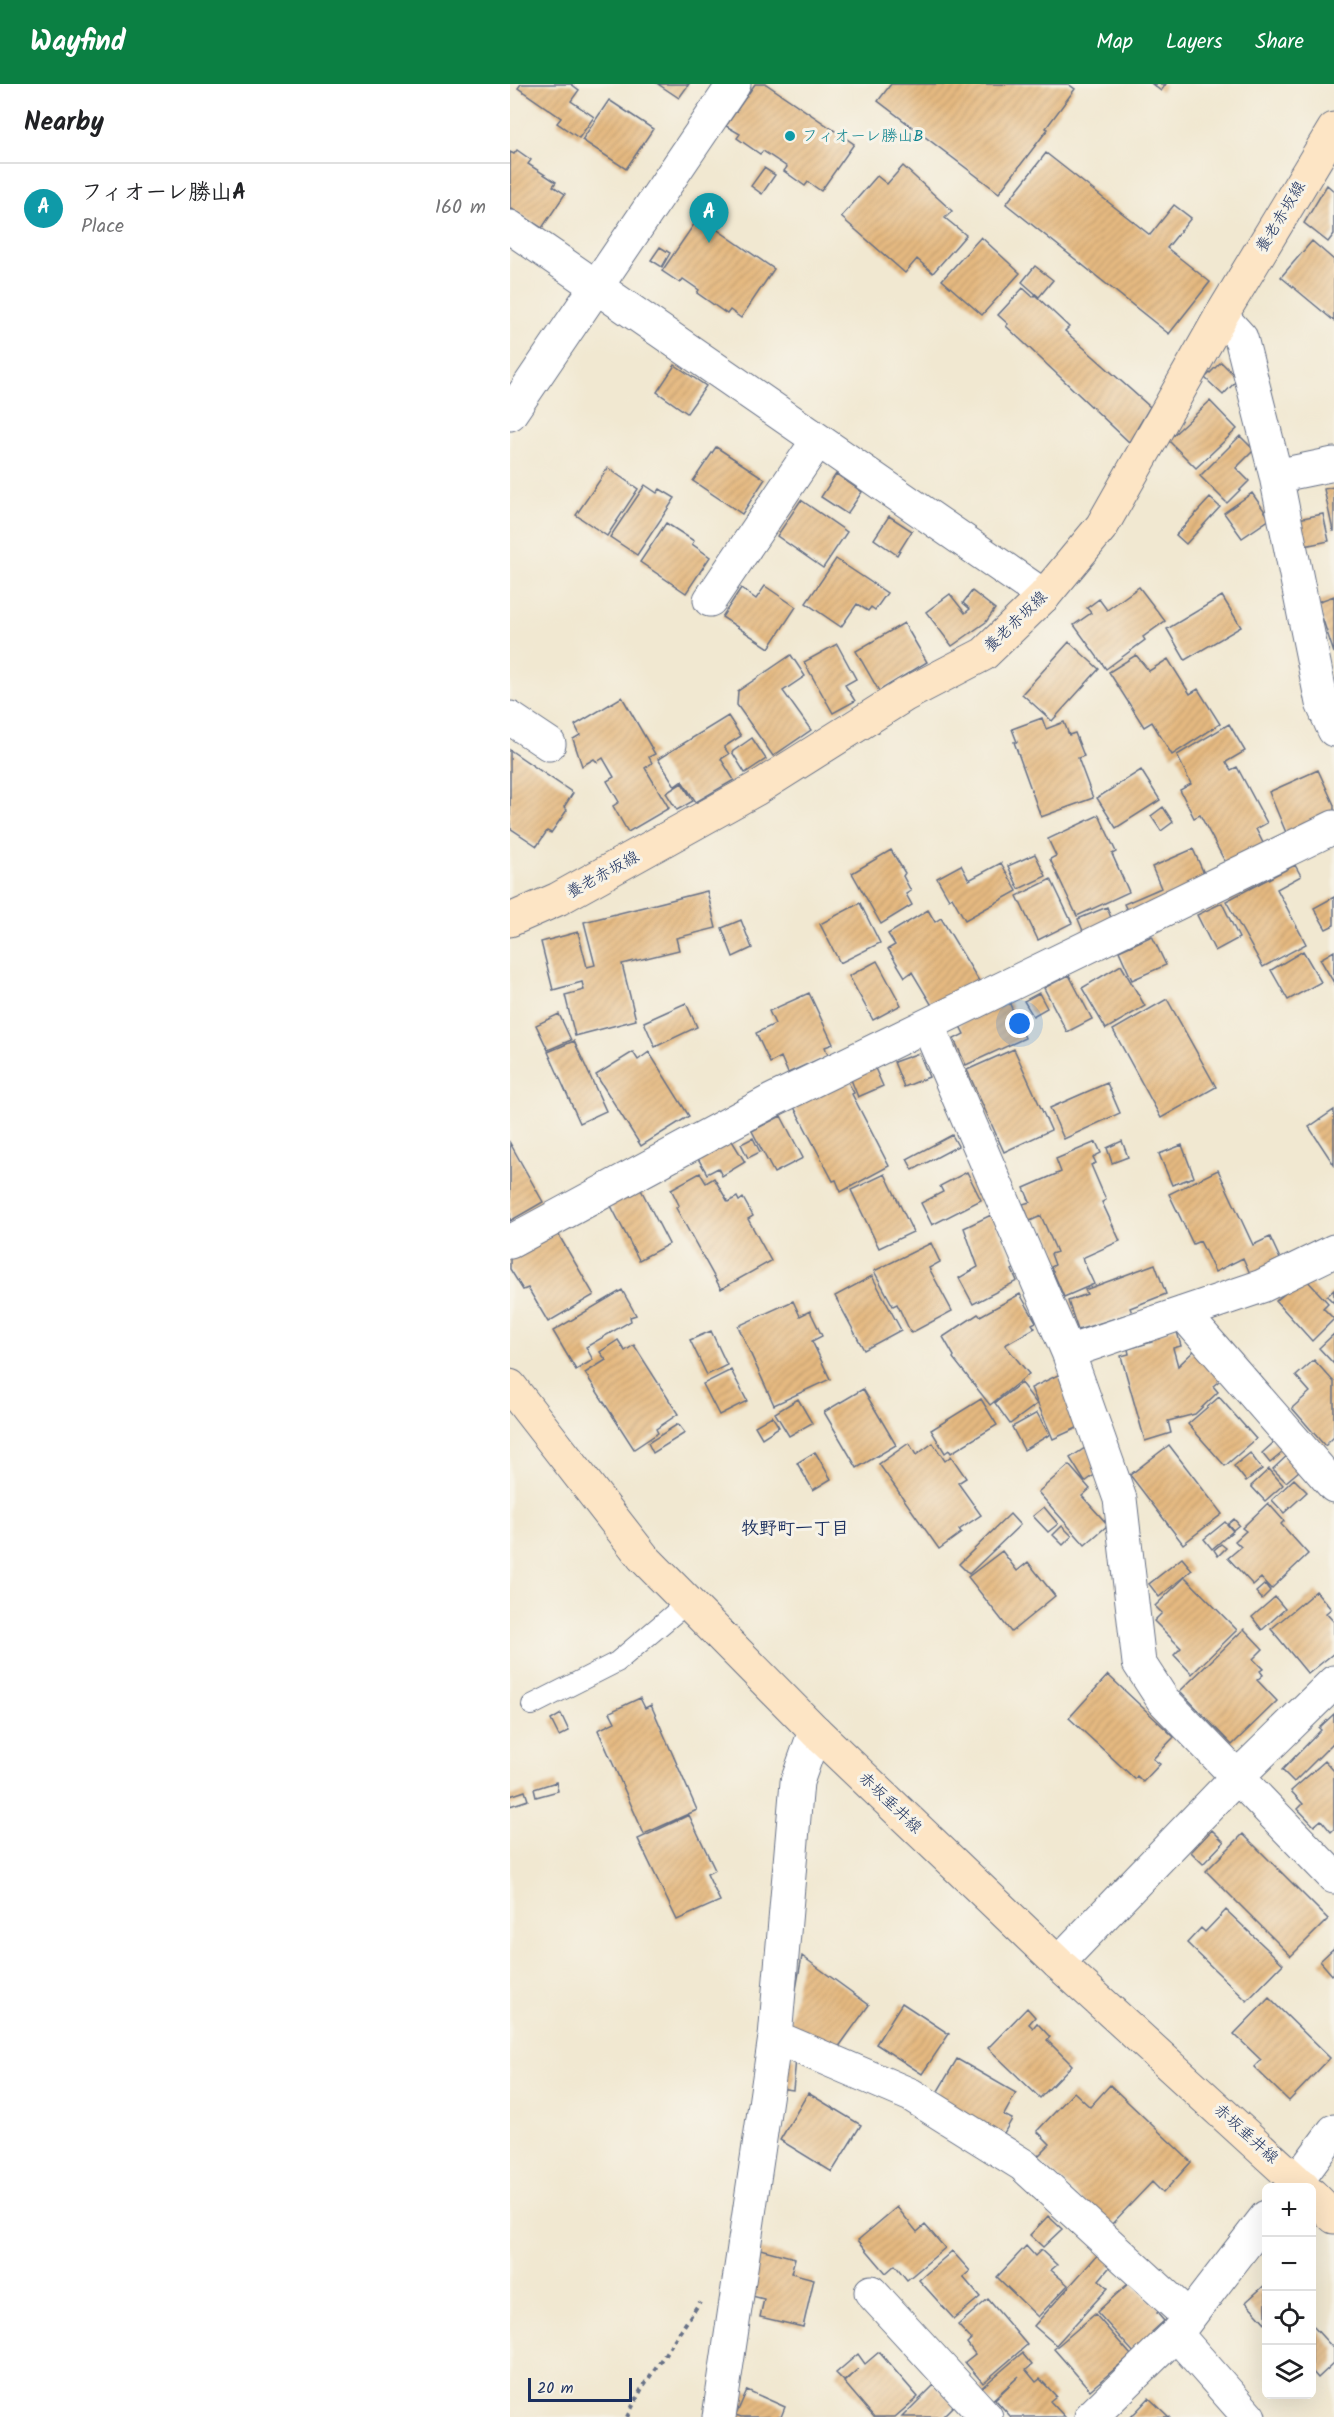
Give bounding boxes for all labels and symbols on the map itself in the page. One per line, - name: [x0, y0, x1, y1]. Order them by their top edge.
- place label: フィオーレ勝山B: [802, 124, 924, 149]
- marker: フィオーレ勝山B: [783, 129, 797, 143]
- street label: 養老赤坂線: [1250, 176, 1312, 258]
- pin: A: [690, 194, 728, 243]
- street label: 養老赤坂線: [979, 585, 1053, 659]
- street label: 養老赤坂線: [562, 845, 644, 905]
- your location: [1005, 1009, 1034, 1038]
- district label: 牧野町一丁目: [741, 1515, 849, 1544]
- street label: 赤坂垂井線: [853, 1766, 927, 1840]
- street label: 赤坂垂井線: [1208, 2098, 1284, 2170]
- scale bar: [528, 2375, 632, 2402]

